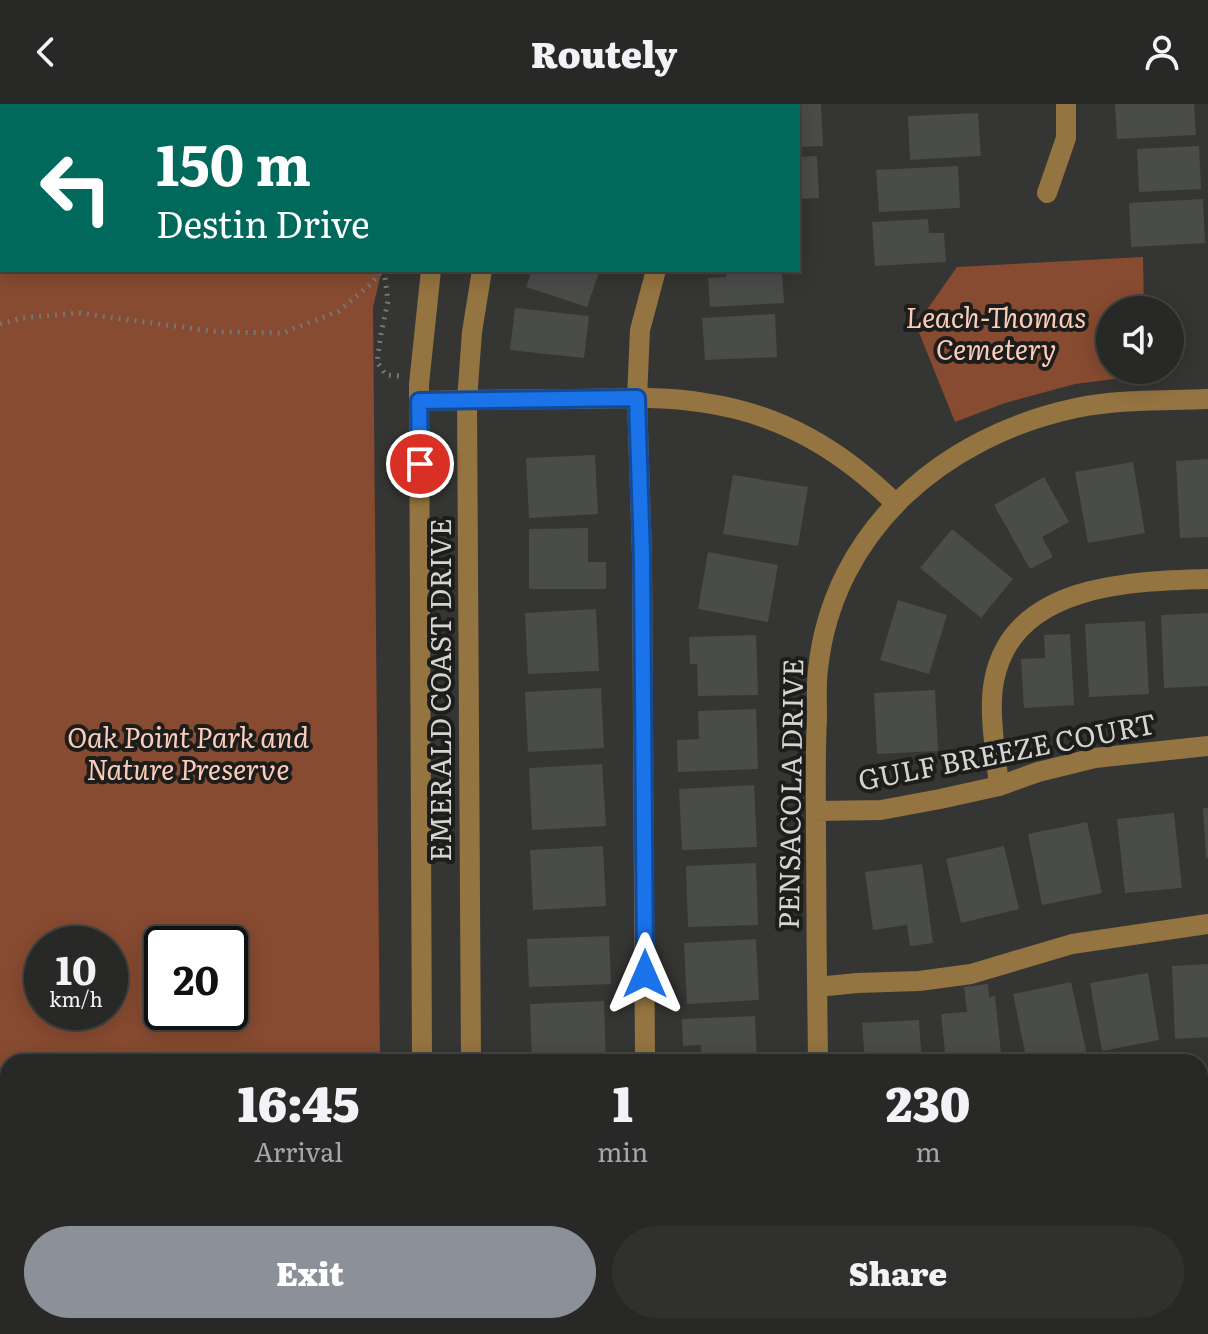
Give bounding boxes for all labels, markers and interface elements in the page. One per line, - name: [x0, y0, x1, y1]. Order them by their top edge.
- text: Routely: [531, 26, 677, 79]
- icon: back: [24, 30, 68, 74]
- icon: person: [1140, 30, 1184, 74]
- text: 150 m: [156, 120, 311, 203]
- icon: left: [24, 136, 128, 240]
- text: Destin Drive: [156, 196, 370, 249]
- park label: Leach-Thomas Cemetery: [906, 295, 1086, 369]
- map controls: [1096, 296, 1184, 384]
- button: sound: [1096, 296, 1184, 384]
- pin: [386, 430, 454, 498]
- icon: arrive: [398, 442, 442, 486]
- street label: EMERALD COAST DRIVE: [418, 518, 460, 862]
- street label: PENSACOLA DRIVE: [766, 658, 812, 930]
- street label: GULF BREEZE COURT: [854, 701, 1159, 800]
- park label: Oak Point Park and Nature Preserve: [67, 715, 309, 789]
- speed limit sign: 20: [144, 926, 248, 1030]
- position arrow: [603, 932, 687, 1016]
- text: 10: [55, 938, 97, 997]
- text: km/h: [49, 983, 103, 1013]
- text: 16:45: [238, 1066, 360, 1137]
- text: 1: [613, 1066, 633, 1137]
- text: 230: [886, 1066, 970, 1137]
- text: Arrival: [254, 1131, 343, 1170]
- text: min: [597, 1131, 648, 1170]
- text: m: [915, 1131, 941, 1170]
- button: Exit: [24, 1226, 596, 1318]
- button: Share: [612, 1226, 1184, 1318]

